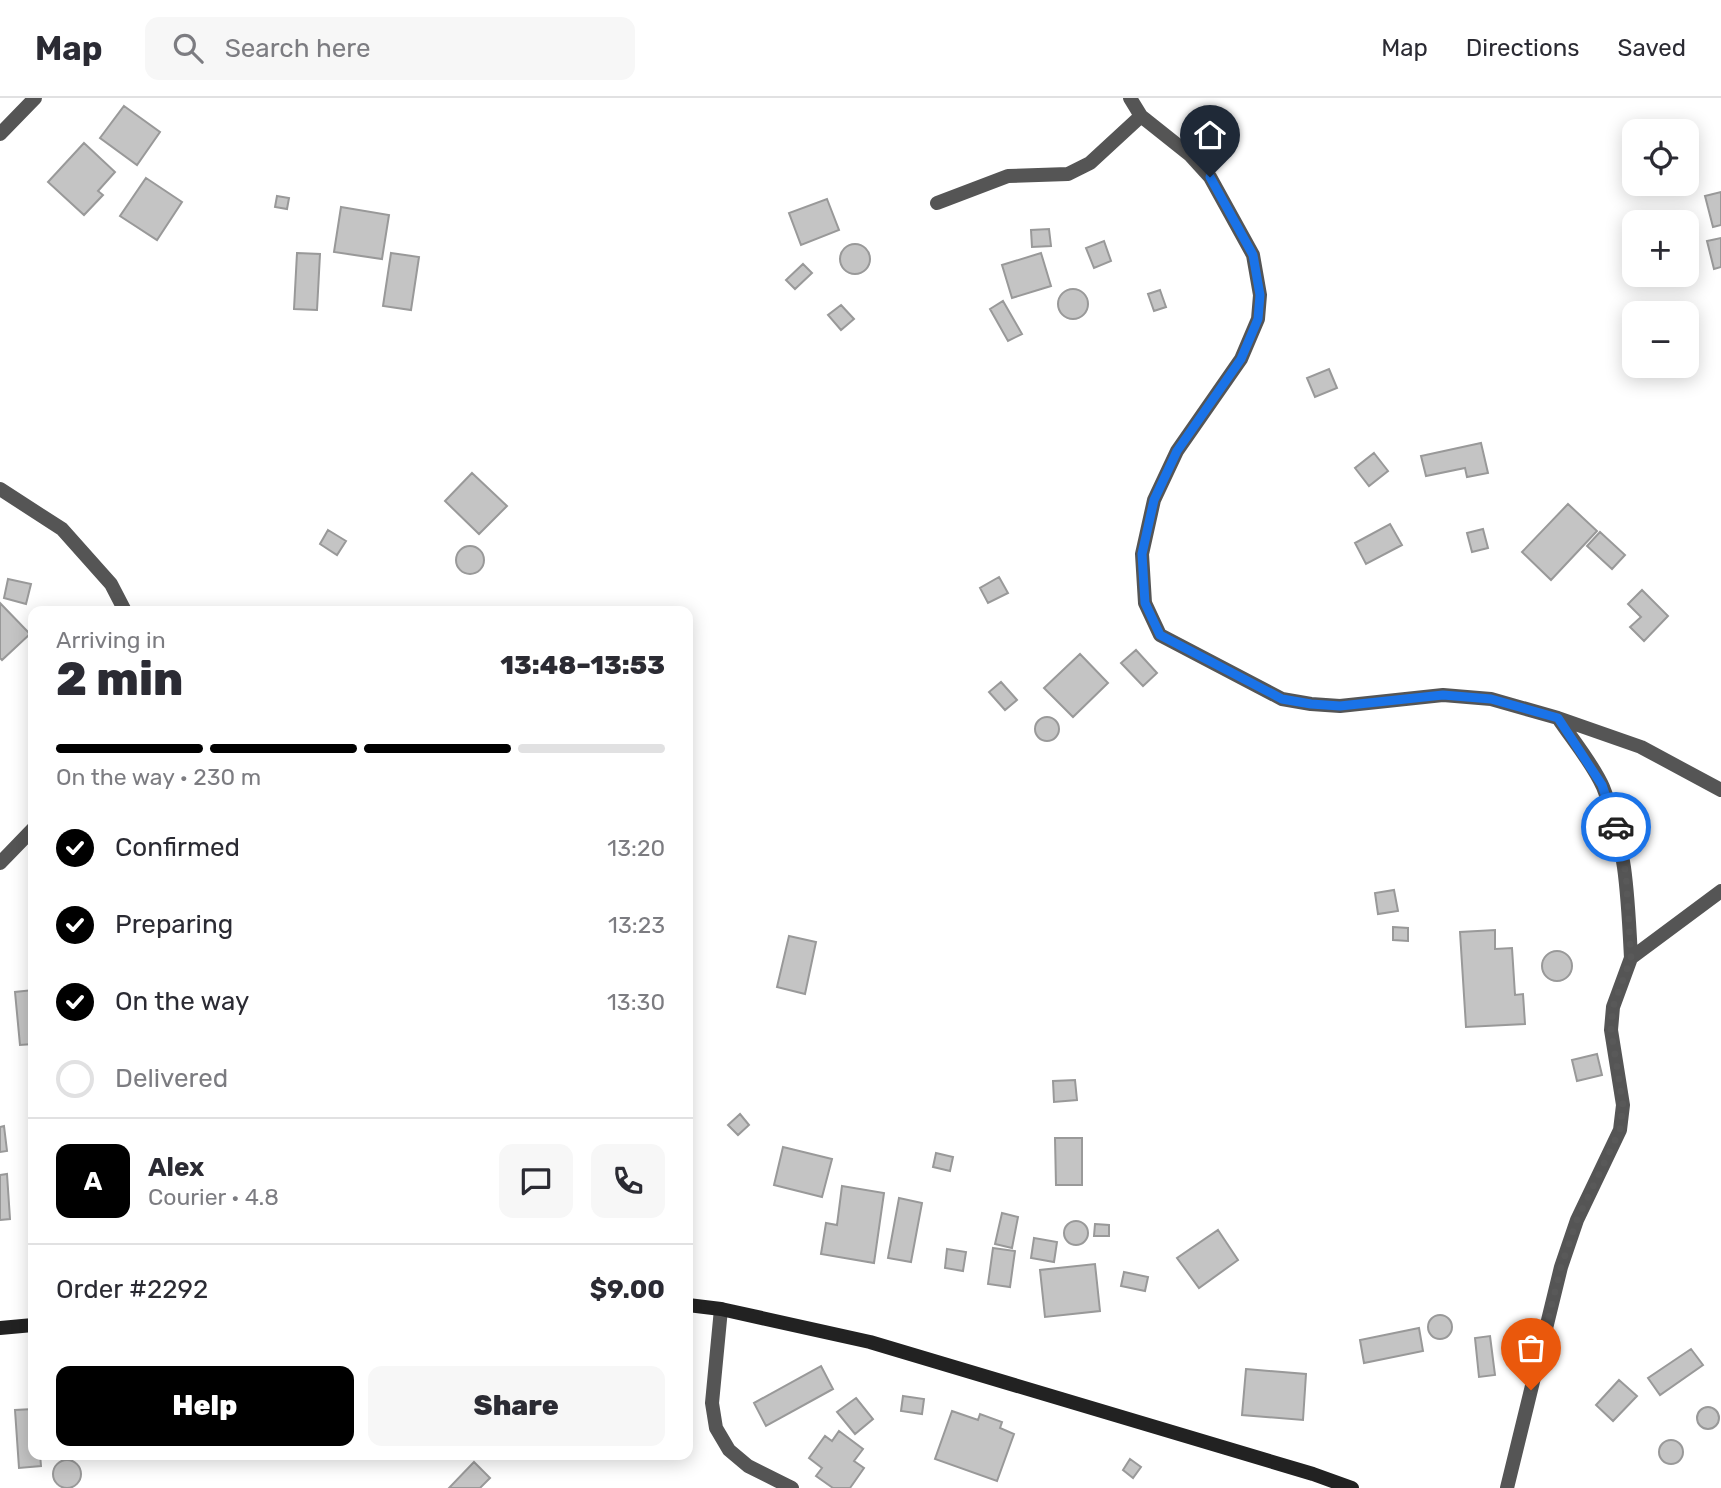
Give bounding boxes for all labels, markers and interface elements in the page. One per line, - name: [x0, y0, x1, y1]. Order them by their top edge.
- search box: [145, 17, 635, 80]
- text: Map: [35, 29, 103, 68]
- icon: search: [169, 29, 207, 67]
- text: Search here: [225, 33, 370, 64]
- text: Map: [1381, 34, 1428, 62]
- text: Directions: [1466, 34, 1579, 62]
- text: Saved: [1617, 34, 1686, 62]
- pin: [1180, 105, 1240, 177]
- icon: home: [1191, 116, 1229, 154]
- map controls: [1622, 119, 1699, 378]
- button: locate: [1622, 119, 1699, 196]
- button: +: [1622, 210, 1699, 287]
- button: −: [1622, 301, 1699, 378]
- text: Arriving in: [56, 626, 166, 654]
- text: 13:48–13:53: [500, 650, 665, 681]
- text: 2 min: [56, 652, 183, 707]
- text: On the way · 230 m: [56, 763, 261, 791]
- courier: [1581, 792, 1651, 862]
- icon: car: [1597, 808, 1635, 846]
- icon: check: [56, 829, 94, 867]
- text: Confirmed: [115, 832, 240, 863]
- text: 13:20: [607, 834, 665, 862]
- icon: check: [56, 906, 94, 944]
- text: Preparing: [115, 909, 233, 940]
- text: 13:23: [608, 911, 665, 939]
- icon: check: [56, 983, 94, 1021]
- text: On the way: [115, 986, 249, 1017]
- text: 13:30: [607, 988, 665, 1016]
- text: Delivered: [115, 1063, 228, 1094]
- button: chat: [499, 1144, 573, 1218]
- button: phone: [591, 1144, 665, 1218]
- text: Alex: [148, 1152, 204, 1183]
- text: A: [84, 1166, 102, 1197]
- text: Courier · 4.8: [148, 1183, 279, 1211]
- text: Order #2292: [56, 1274, 208, 1305]
- text: $9.00: [590, 1274, 665, 1305]
- pin: [1501, 1318, 1561, 1390]
- icon: bag: [1512, 1329, 1550, 1367]
- button: Help: [56, 1366, 354, 1446]
- button: Share: [368, 1366, 665, 1446]

